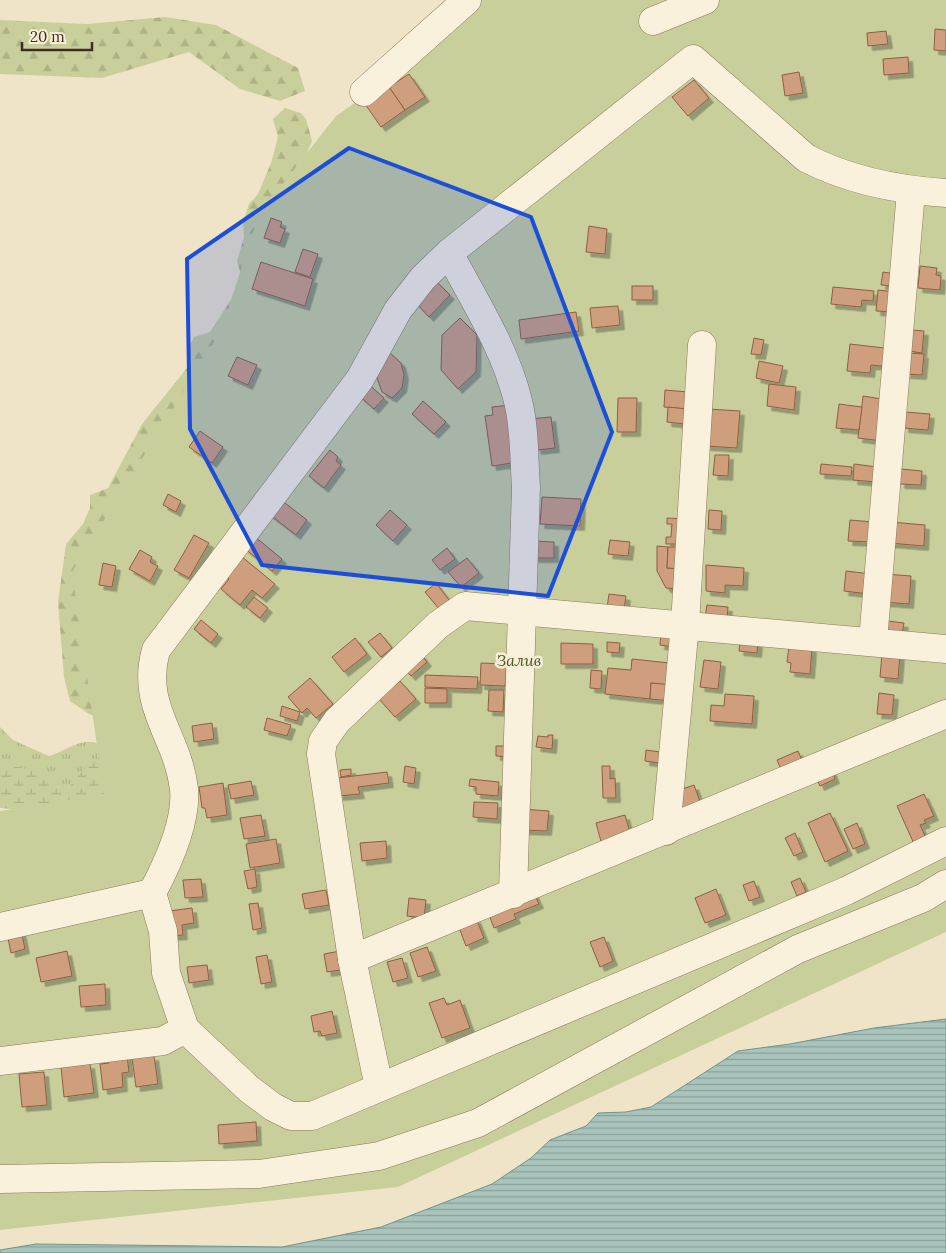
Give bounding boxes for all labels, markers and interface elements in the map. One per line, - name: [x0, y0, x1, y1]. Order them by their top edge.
- scale bar: [22, 20, 92, 52]
- text: 20 m: [30, 27, 65, 46]
- park label: Залив: [497, 650, 541, 670]

